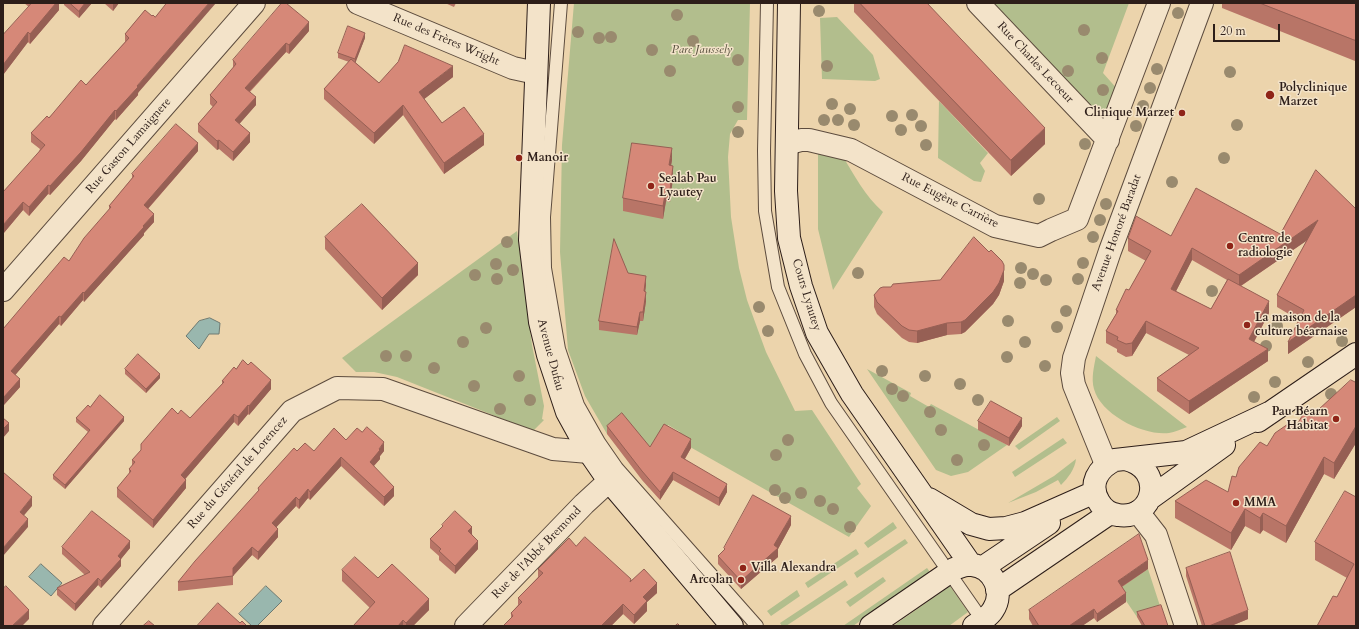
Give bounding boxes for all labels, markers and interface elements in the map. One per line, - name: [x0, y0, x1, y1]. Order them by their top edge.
- street label: Rue des Frères Wright: [390, 11, 502, 69]
- scale bar: [1215, 16, 1282, 42]
- street label: Rue Charles Lecoeur: [994, 19, 1076, 107]
- text: 20 m: [1220, 23, 1246, 39]
- park label: Parc Jaussely: [672, 43, 732, 57]
- place label: Polyclinique Marzet: [1279, 81, 1348, 109]
- marker: Polyclinique Marzet: [1264, 89, 1276, 101]
- street label: Rue Gaston Lamaignere: [83, 95, 175, 197]
- place label: Clinique Marzet: [1084, 106, 1174, 120]
- marker: Clinique Marzet: [1177, 108, 1187, 118]
- place label: Manoir: [527, 151, 568, 165]
- marker: Manoir: [514, 153, 524, 163]
- street label: Rue Eugène Carrière: [899, 170, 1001, 232]
- place label: Sealab Pau Lyautey: [659, 172, 717, 200]
- street label: Avenue Honoré Baradat: [1089, 173, 1145, 293]
- marker: Sealab Pau Lyautey: [646, 181, 656, 191]
- place label: Centre de radiologie: [1238, 232, 1293, 260]
- marker: Centre de radiologie: [1225, 241, 1235, 251]
- street label: Cours Lyautey: [788, 257, 824, 333]
- place label: La maison de la culture béarnaise: [1255, 311, 1348, 339]
- street label: Avenue Dufau: [533, 317, 567, 393]
- marker: La maison de la culture béarnaise: [1242, 320, 1252, 330]
- place label: Pau Béarn Habitat: [1272, 405, 1328, 433]
- street label: Rue du Général de Lorencez: [185, 414, 291, 532]
- marker: Pau Béarn Habitat: [1331, 414, 1341, 424]
- place label: MMA: [1244, 496, 1276, 510]
- marker: MMA: [1231, 498, 1241, 508]
- street label: Rue de l'Abbé Bremond: [489, 504, 585, 602]
- place label: Villa Alexandra: [751, 561, 836, 575]
- marker: Villa Alexandra: [738, 563, 748, 573]
- place label: Arcolan: [689, 573, 733, 587]
- marker: Arcolan: [736, 575, 746, 585]

